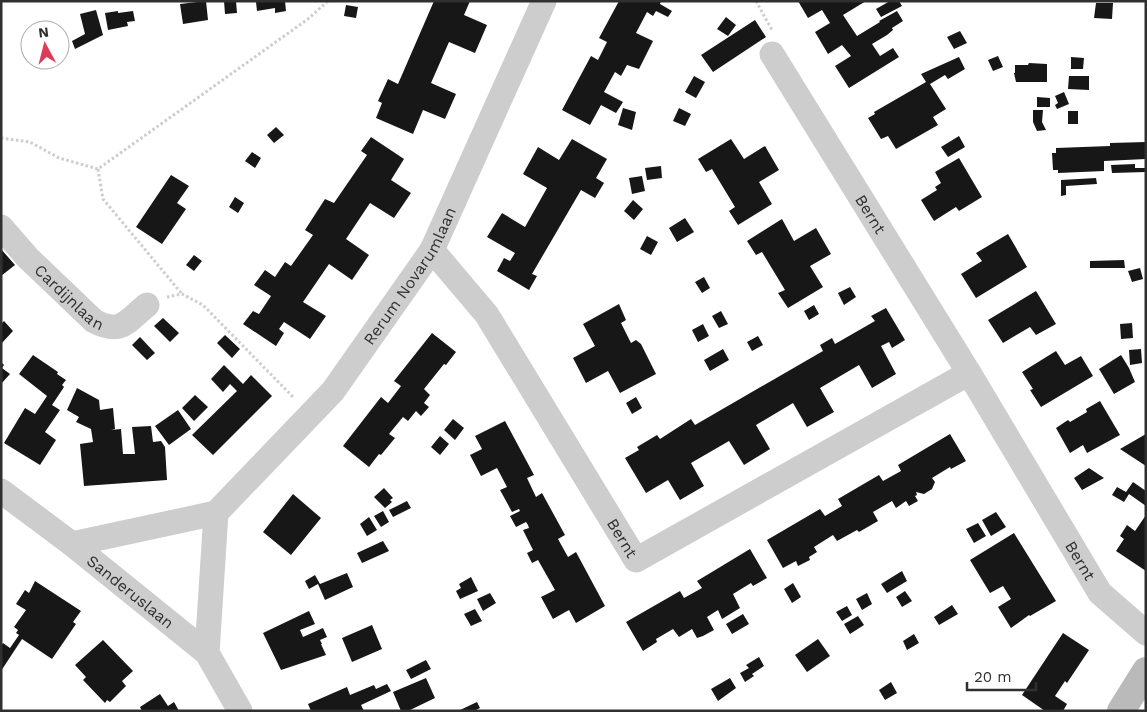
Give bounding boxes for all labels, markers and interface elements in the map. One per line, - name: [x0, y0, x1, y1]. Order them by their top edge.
- north arrow: [20, 20, 70, 70]
- text: N: [37, 24, 50, 41]
- street label: Bernt: [851, 191, 890, 238]
- street label: Rerum Novarumlaan: [359, 204, 460, 349]
- street label: Cardijnlaan: [31, 260, 107, 334]
- street label: Bernt: [603, 515, 641, 562]
- street label: Bernt: [1061, 538, 1099, 584]
- street label: Sanderuslaan: [83, 551, 178, 632]
- scale bar: [967, 660, 1036, 692]
- text: 20 m: [974, 668, 1012, 686]

